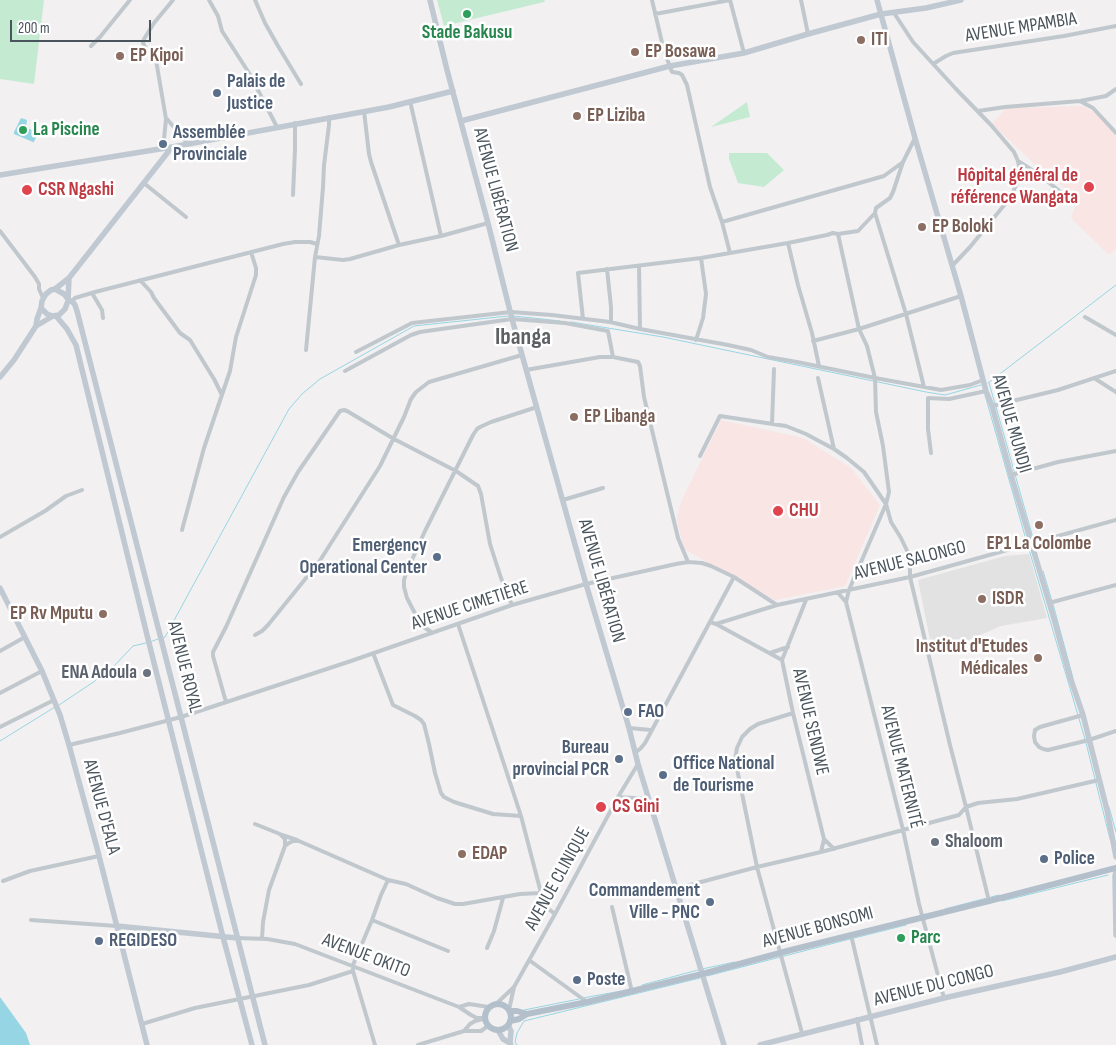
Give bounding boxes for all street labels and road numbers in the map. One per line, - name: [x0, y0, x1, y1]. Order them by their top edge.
- street label: AVENUE MPAMBIA: [964, 8, 1078, 48]
- street label: AVENUE LIBÉRATION: [467, 125, 523, 255]
- street label: AVENUE MUNDJI: [986, 372, 1036, 476]
- street label: AVENUE LIBÉRATION: [572, 517, 630, 645]
- street label: AVENUE SALONGO: [852, 536, 968, 586]
- street label: AVENUE CIMETIÈRE: [408, 576, 532, 636]
- street label: AVENUE ROYAL: [162, 619, 206, 715]
- street label: AVENUE SENDWE: [787, 666, 833, 778]
- street label: AVENUE MATERNITÉ: [875, 703, 927, 831]
- street label: AVENUE D'EALA: [77, 757, 125, 857]
- street label: AVENUE CLINIQUE: [520, 824, 596, 934]
- street label: AVENUE BONSOMI: [760, 902, 876, 954]
- street label: AVENUE OKITO: [319, 929, 413, 983]
- street label: AVENUE DU CONGO: [872, 960, 996, 1012]

